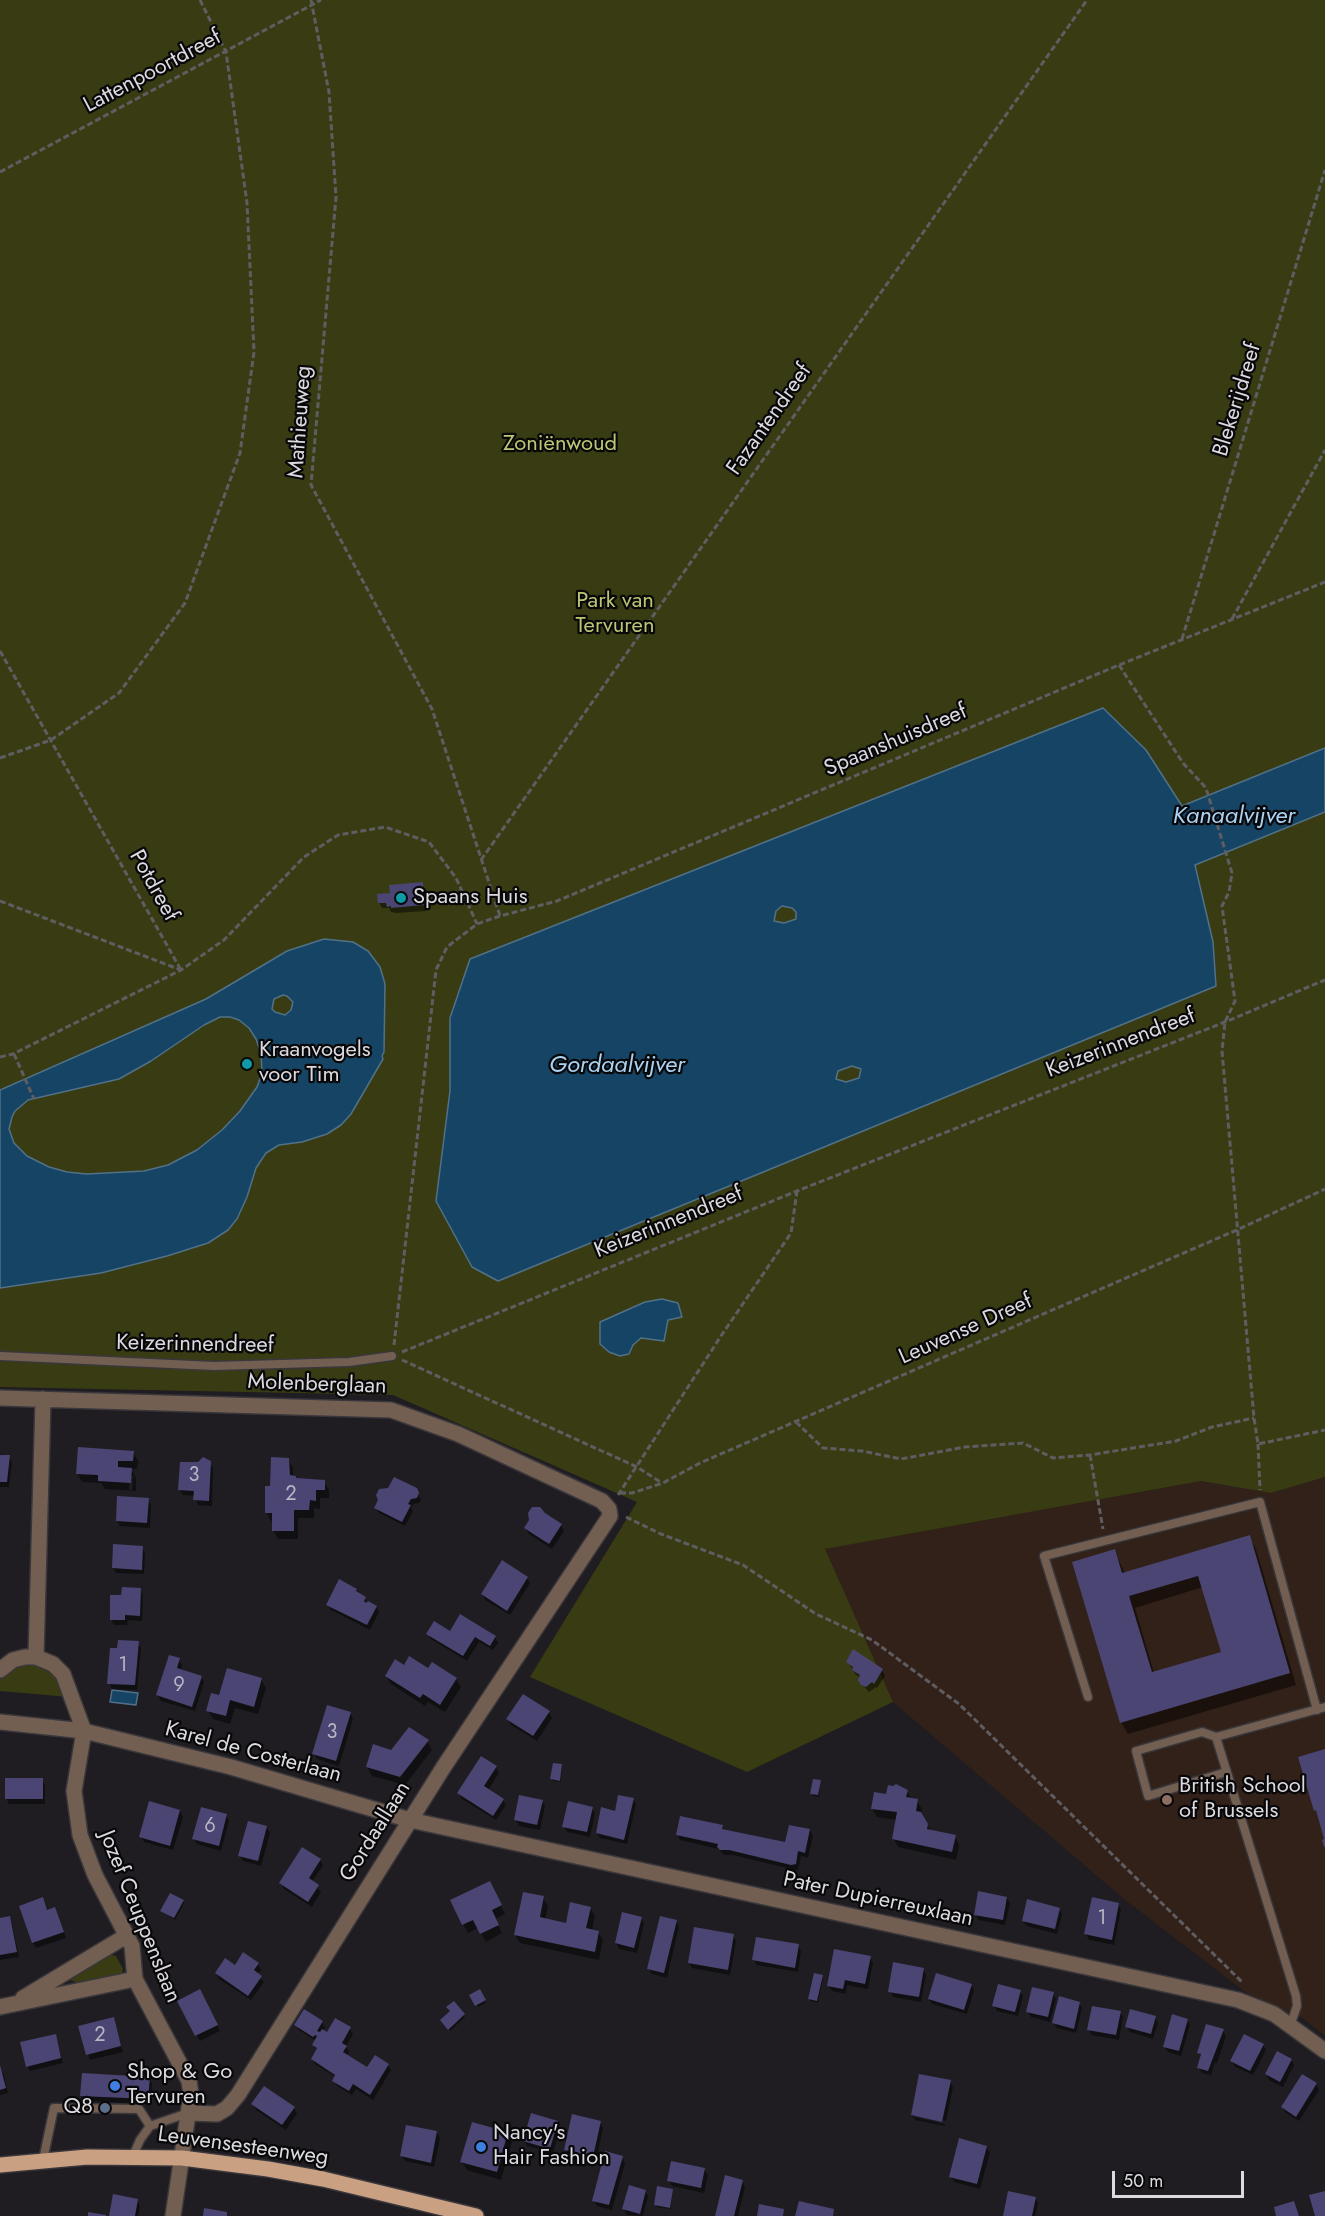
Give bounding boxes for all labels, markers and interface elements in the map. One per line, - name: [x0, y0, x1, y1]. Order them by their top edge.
- street label: Lattenpoortdreef: [80, 25, 226, 119]
- street label: Blekerijdreef: [1208, 340, 1268, 460]
- street label: Fazantendreef: [722, 359, 818, 481]
- street label: Mathieuweg: [284, 365, 318, 479]
- park label: Zoniënwoud: [503, 432, 617, 458]
- park label: Park van Tervuren: [576, 589, 654, 640]
- street label: Spaanshuisdreef: [821, 699, 971, 783]
- water label: Kanaalvijver: [1173, 803, 1295, 831]
- street label: Potdreef: [123, 846, 183, 926]
- place label: Spaans Huis: [413, 885, 528, 911]
- marker: Spaans Huis: [394, 891, 408, 905]
- street label: Keizerinnendreef: [1043, 1003, 1199, 1085]
- place label: Kraanvogels voor Tim: [259, 1038, 371, 1090]
- water label: Gordaalvijver: [549, 1052, 685, 1080]
- marker: Kraanvogels voor Tim: [240, 1057, 254, 1071]
- street label: Keizerinnendreef: [591, 1181, 747, 1265]
- street label: Leuvense Dreef: [895, 1289, 1037, 1371]
- street label: Keizerinnendreef: [116, 1330, 274, 1360]
- street label: Molenberglaan: [247, 1369, 387, 1401]
- house number: 3: [189, 1464, 199, 1488]
- house number: 2: [285, 1483, 297, 1507]
- house number: 1: [119, 1654, 127, 1678]
- house number: 9: [173, 1674, 185, 1698]
- street label: Karel de Costerlaan: [162, 1717, 344, 1789]
- house number: 3: [327, 1721, 337, 1745]
- place label: British School of Brussels: [1179, 1774, 1306, 1826]
- street label: Gordaallaan: [335, 1777, 417, 1887]
- marker: British School of Brussels: [1160, 1793, 1174, 1807]
- house number: 6: [204, 1815, 216, 1839]
- street label: Jozef Ceuppenslaan: [92, 1827, 186, 2007]
- street label: Pater Dupierreuxlaan: [781, 1867, 975, 1933]
- house number: 1: [1098, 1907, 1106, 1931]
- house number: 2: [94, 2024, 106, 2048]
- place label: Shop & Go Tervuren: [127, 2060, 232, 2112]
- marker: Shop & Go Tervuren: [108, 2079, 122, 2093]
- place label: Q8: [64, 2095, 93, 2121]
- marker: Q8: [98, 2101, 112, 2115]
- place label: Nancy's Hair Fashion: [493, 2121, 610, 2172]
- street label: Leuvensesteenweg: [156, 2122, 330, 2172]
- marker: Nancy's Hair Fashion: [474, 2140, 488, 2154]
- scale bar: [1115, 2159, 1247, 2197]
- text: 50 m: [1123, 2168, 1163, 2194]

